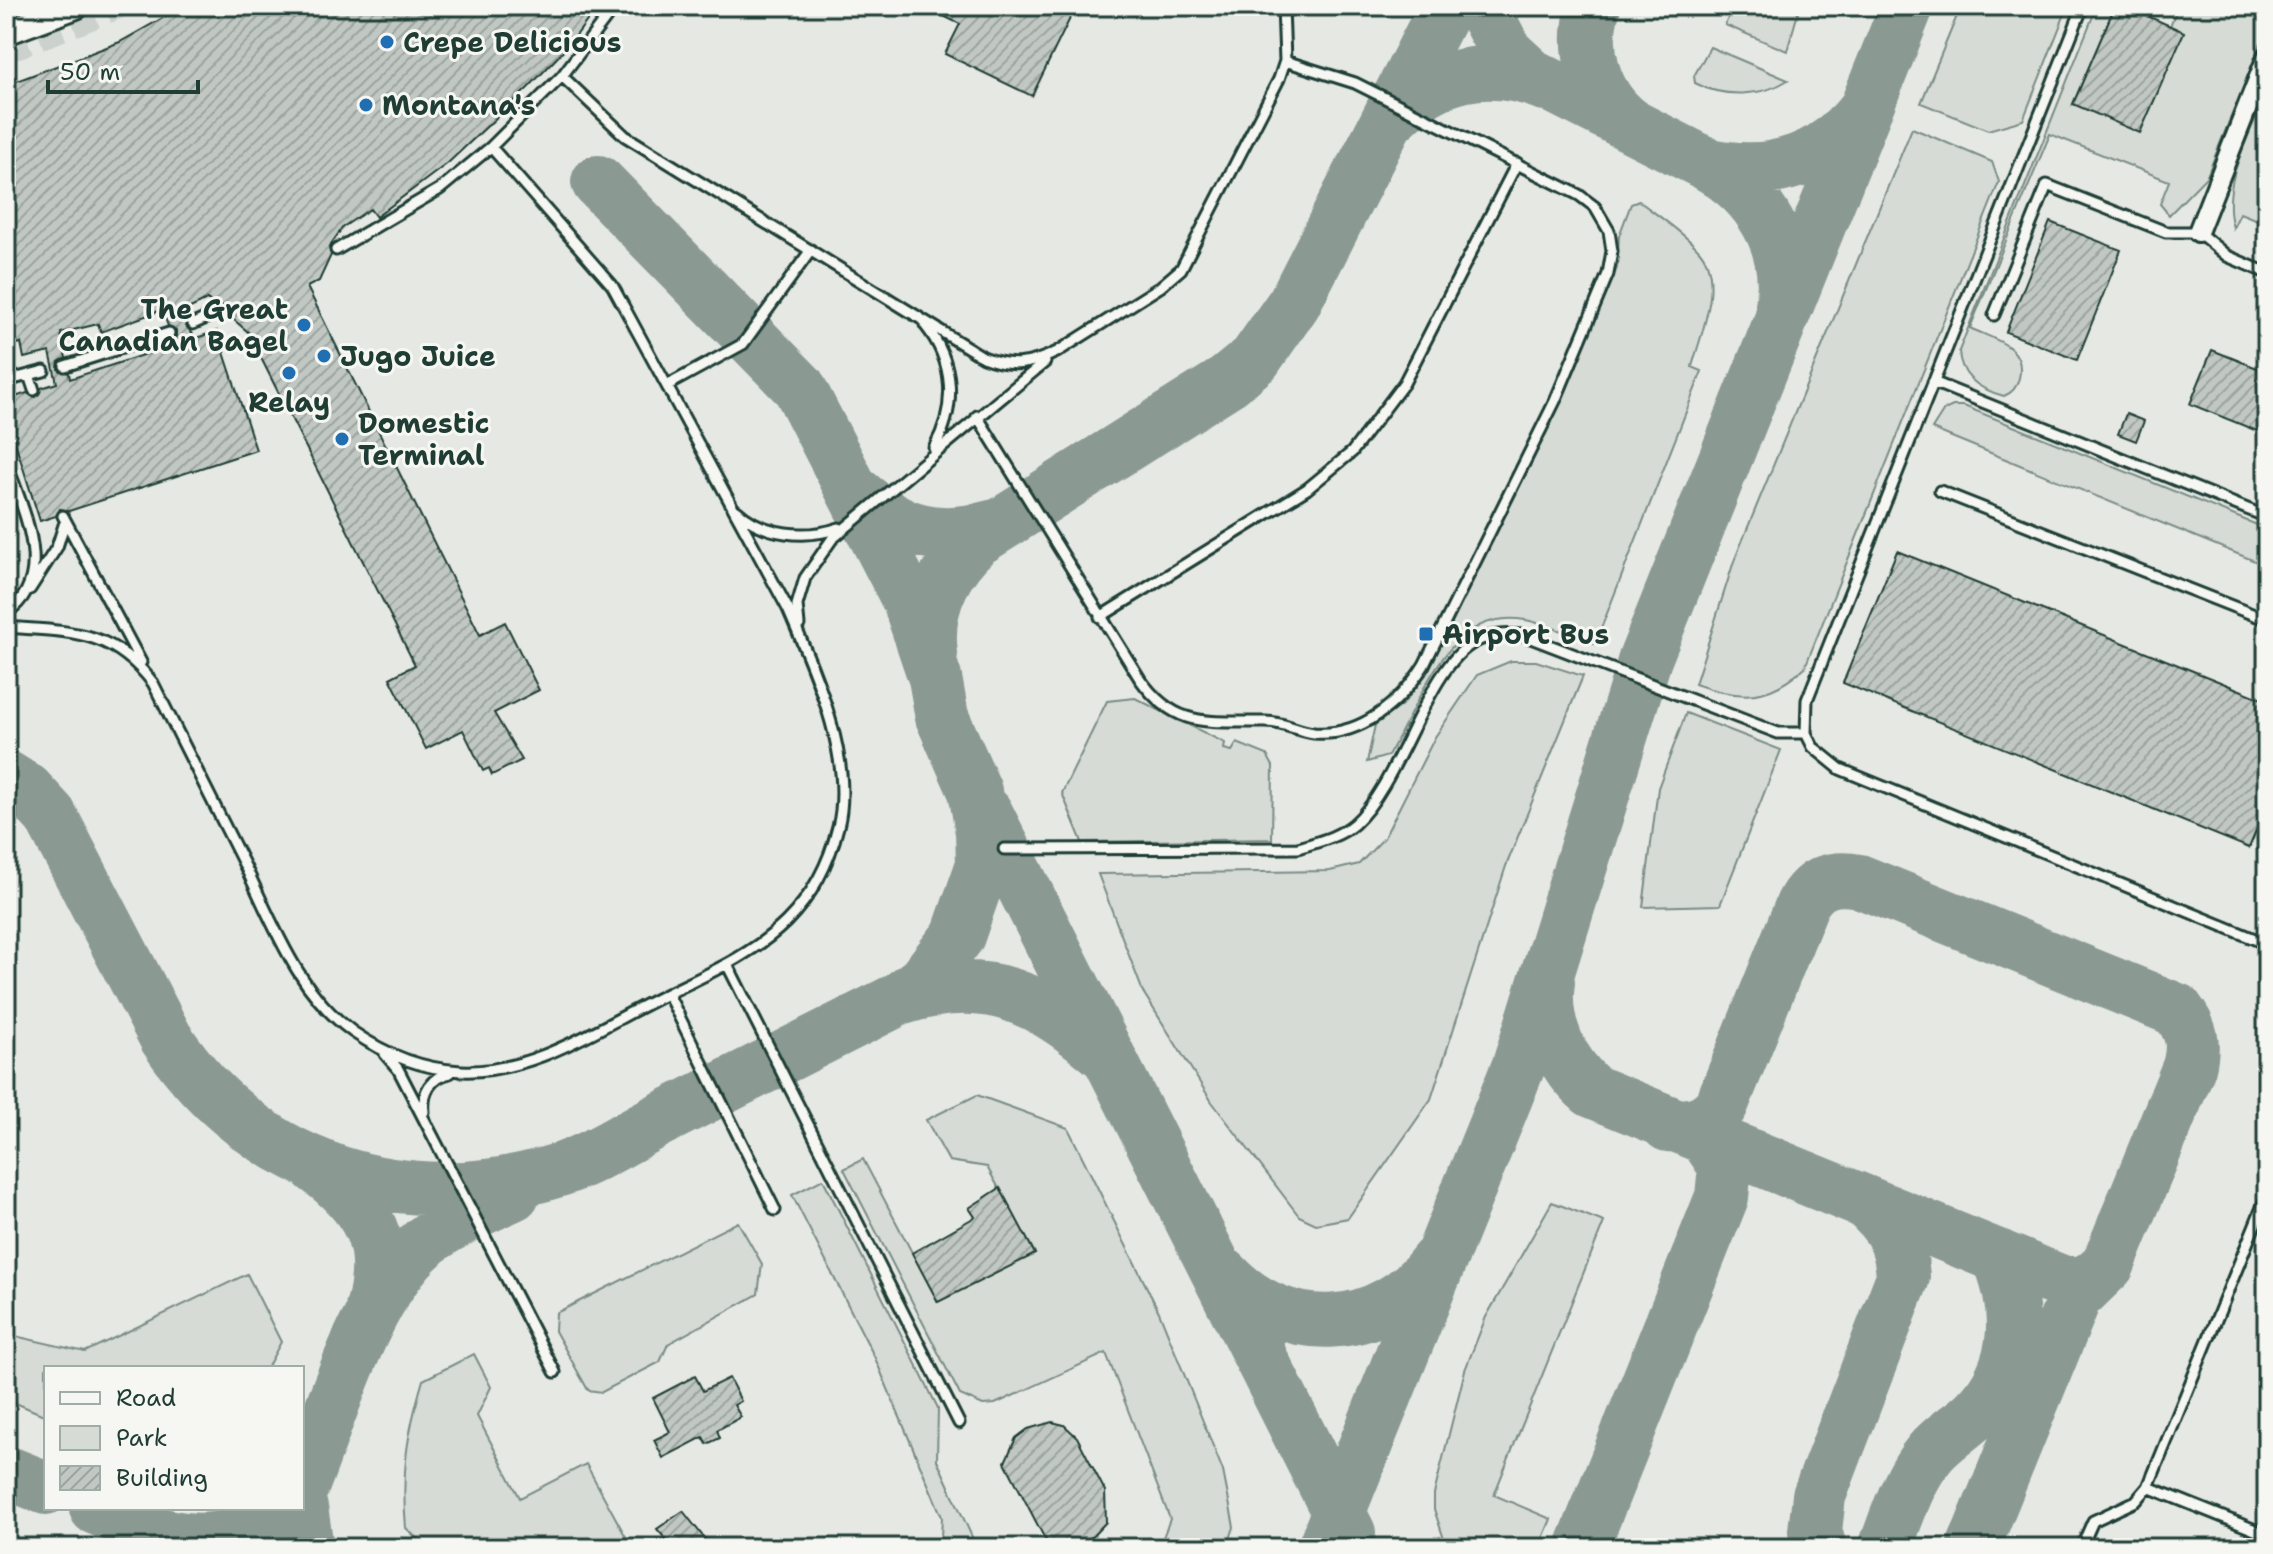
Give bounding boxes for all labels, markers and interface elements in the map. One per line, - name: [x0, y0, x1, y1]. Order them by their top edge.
- place label: Crepe Delicious: [403, 23, 621, 61]
- marker: Crepe Delicious: [378, 33, 396, 51]
- scale bar: [48, 44, 198, 94]
- text: 50 m: [60, 56, 120, 88]
- place label: Montana's: [382, 86, 536, 124]
- marker: Montana's: [357, 96, 375, 114]
- place label: The Great Canadian Bagel: [58, 290, 288, 360]
- marker: The Great Canadian Bagel: [295, 316, 313, 334]
- place label: Jugo Juice: [340, 337, 496, 375]
- marker: Jugo Juice: [315, 347, 333, 365]
- marker: Relay: [280, 364, 298, 382]
- place label: Relay: [248, 383, 330, 421]
- place label: Domestic Terminal: [358, 404, 490, 474]
- marker: Domestic Terminal: [333, 430, 351, 448]
- place label: Airport Bus: [1442, 615, 1609, 653]
- marker: Airport Bus: [1417, 625, 1435, 643]
- legend: [44, 1366, 304, 1510]
- text: Road: [116, 1382, 176, 1414]
- text: Park: [116, 1422, 168, 1454]
- text: Building: [116, 1462, 208, 1494]

